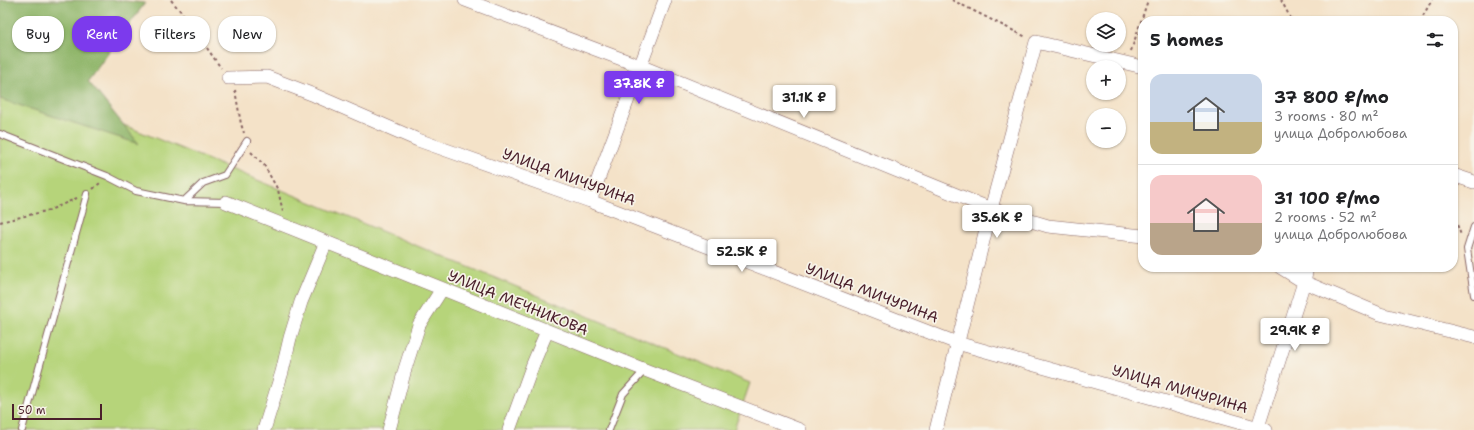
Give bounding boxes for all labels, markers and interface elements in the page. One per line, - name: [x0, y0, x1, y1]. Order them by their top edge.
- map controls: [1086, 12, 1126, 148]
- button: layers: [1086, 12, 1126, 52]
- chip: Buy: [12, 16, 64, 52]
- chip: Rent: [72, 16, 132, 52]
- chip: Filters: [140, 16, 210, 52]
- chip: New: [218, 16, 276, 52]
- text: 5 homes: [1150, 29, 1223, 51]
- icon: filters: [1424, 29, 1446, 51]
- button: +: [1086, 60, 1126, 100]
- pin: 37.8K ₽: [602, 71, 676, 105]
- text: 37.8K ₽: [613, 75, 665, 92]
- pin: 31.1K ₽: [767, 85, 841, 119]
- text: 37 800 ₽/mo: [1274, 86, 1389, 108]
- text: 31.1K ₽: [782, 89, 826, 106]
- icon: home: [1182, 90, 1230, 138]
- button: −: [1086, 108, 1126, 148]
- text: 3 rooms · 80 m²: [1274, 108, 1378, 125]
- text: улица Добролюбова: [1274, 125, 1407, 142]
- street label: УЛИЦА МИЧУРИНА: [500, 144, 639, 210]
- text: 31 100 ₽/mo: [1274, 187, 1380, 209]
- icon: home: [1182, 191, 1230, 239]
- pin: 35.6K ₽: [960, 205, 1034, 239]
- text: 35.6K ₽: [971, 209, 1023, 226]
- text: 2 rooms · 52 m²: [1274, 209, 1377, 226]
- text: улица Добролюбова: [1274, 226, 1407, 243]
- pin: 52.5K ₽: [705, 239, 779, 273]
- text: 52.5K ₽: [716, 243, 768, 260]
- street label: УЛИЦА МИЧУРИНА: [803, 258, 941, 328]
- street label: УЛИЦА МЕЧНИКОВА: [445, 266, 591, 340]
- pin: 29.9K ₽: [1258, 318, 1332, 352]
- text: 29.9K ₽: [1269, 322, 1321, 339]
- street label: УЛИЦА МИЧУРИНА: [1110, 360, 1250, 418]
- scale bar: [12, 402, 102, 421]
- text: 50 m: [18, 403, 46, 418]

